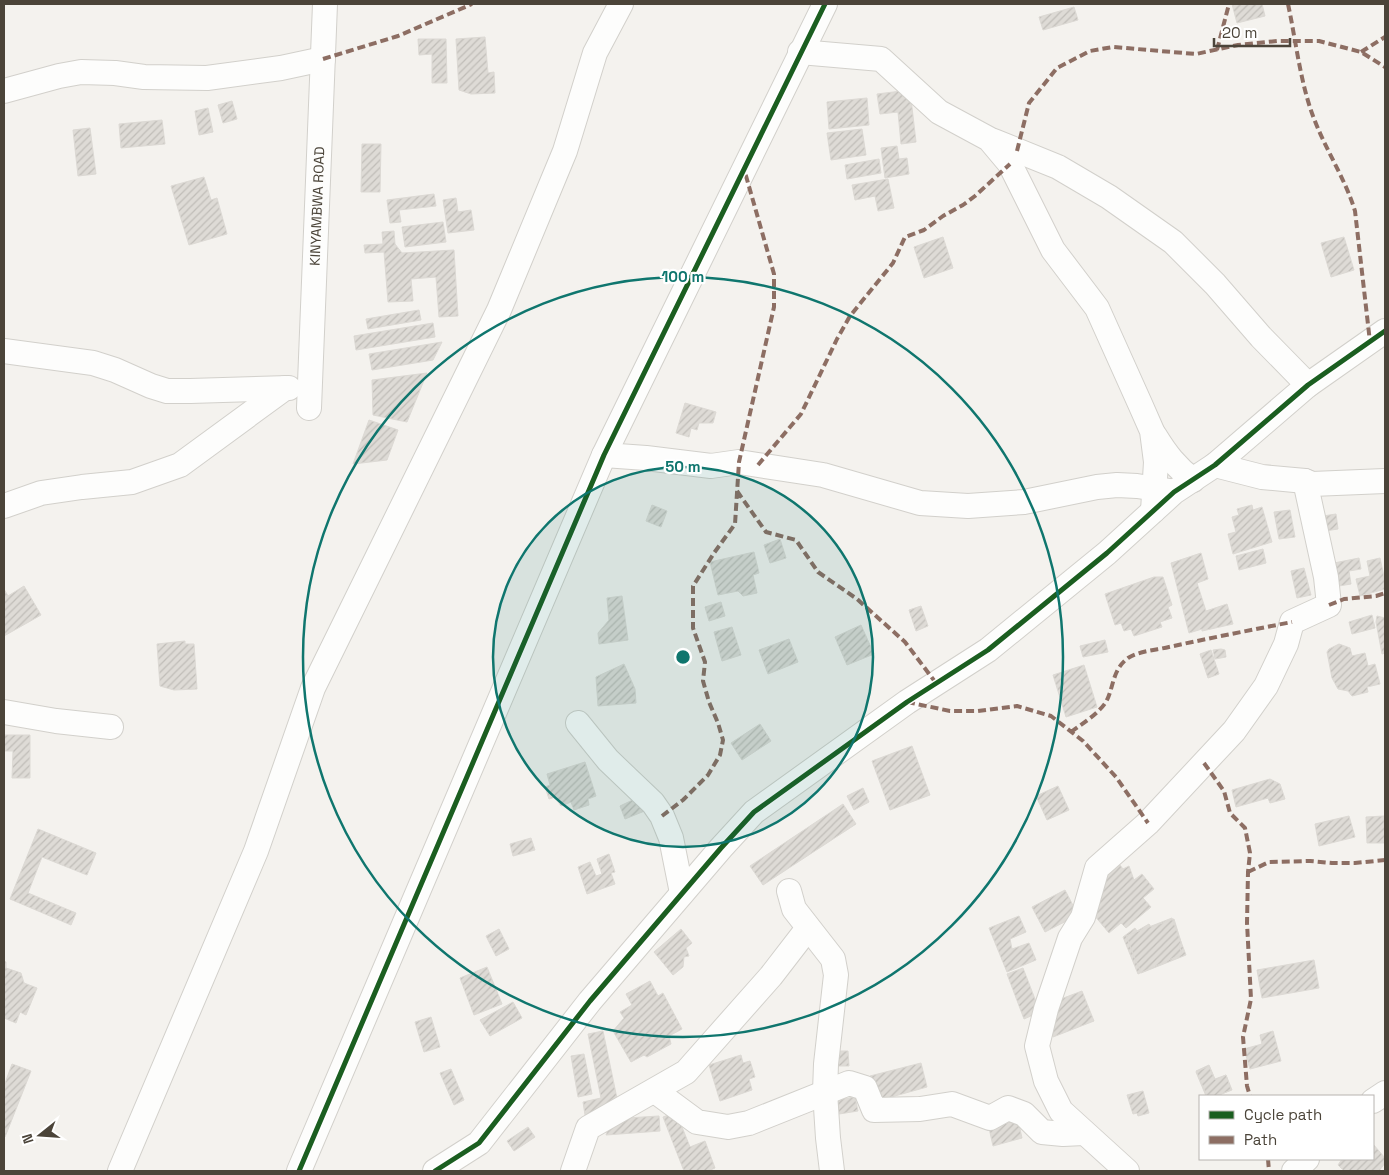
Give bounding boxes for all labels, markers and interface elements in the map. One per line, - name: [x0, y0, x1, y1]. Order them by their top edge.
- scale bar: [1214, 15, 1290, 47]
- text: 20 m: [1222, 23, 1257, 42]
- street label: KINYAMBWA ROAD: [306, 146, 328, 266]
- text: 100 m: [662, 267, 704, 286]
- text: 50 m: [665, 457, 701, 476]
- centre of rings: [674, 648, 692, 666]
- legend: [1199, 1095, 1374, 1160]
- text: Cycle path: [1244, 1105, 1322, 1124]
- north arrow: [15, 1110, 65, 1160]
- text: Path: [1244, 1130, 1277, 1149]
- text: N: [18, 1132, 38, 1146]

